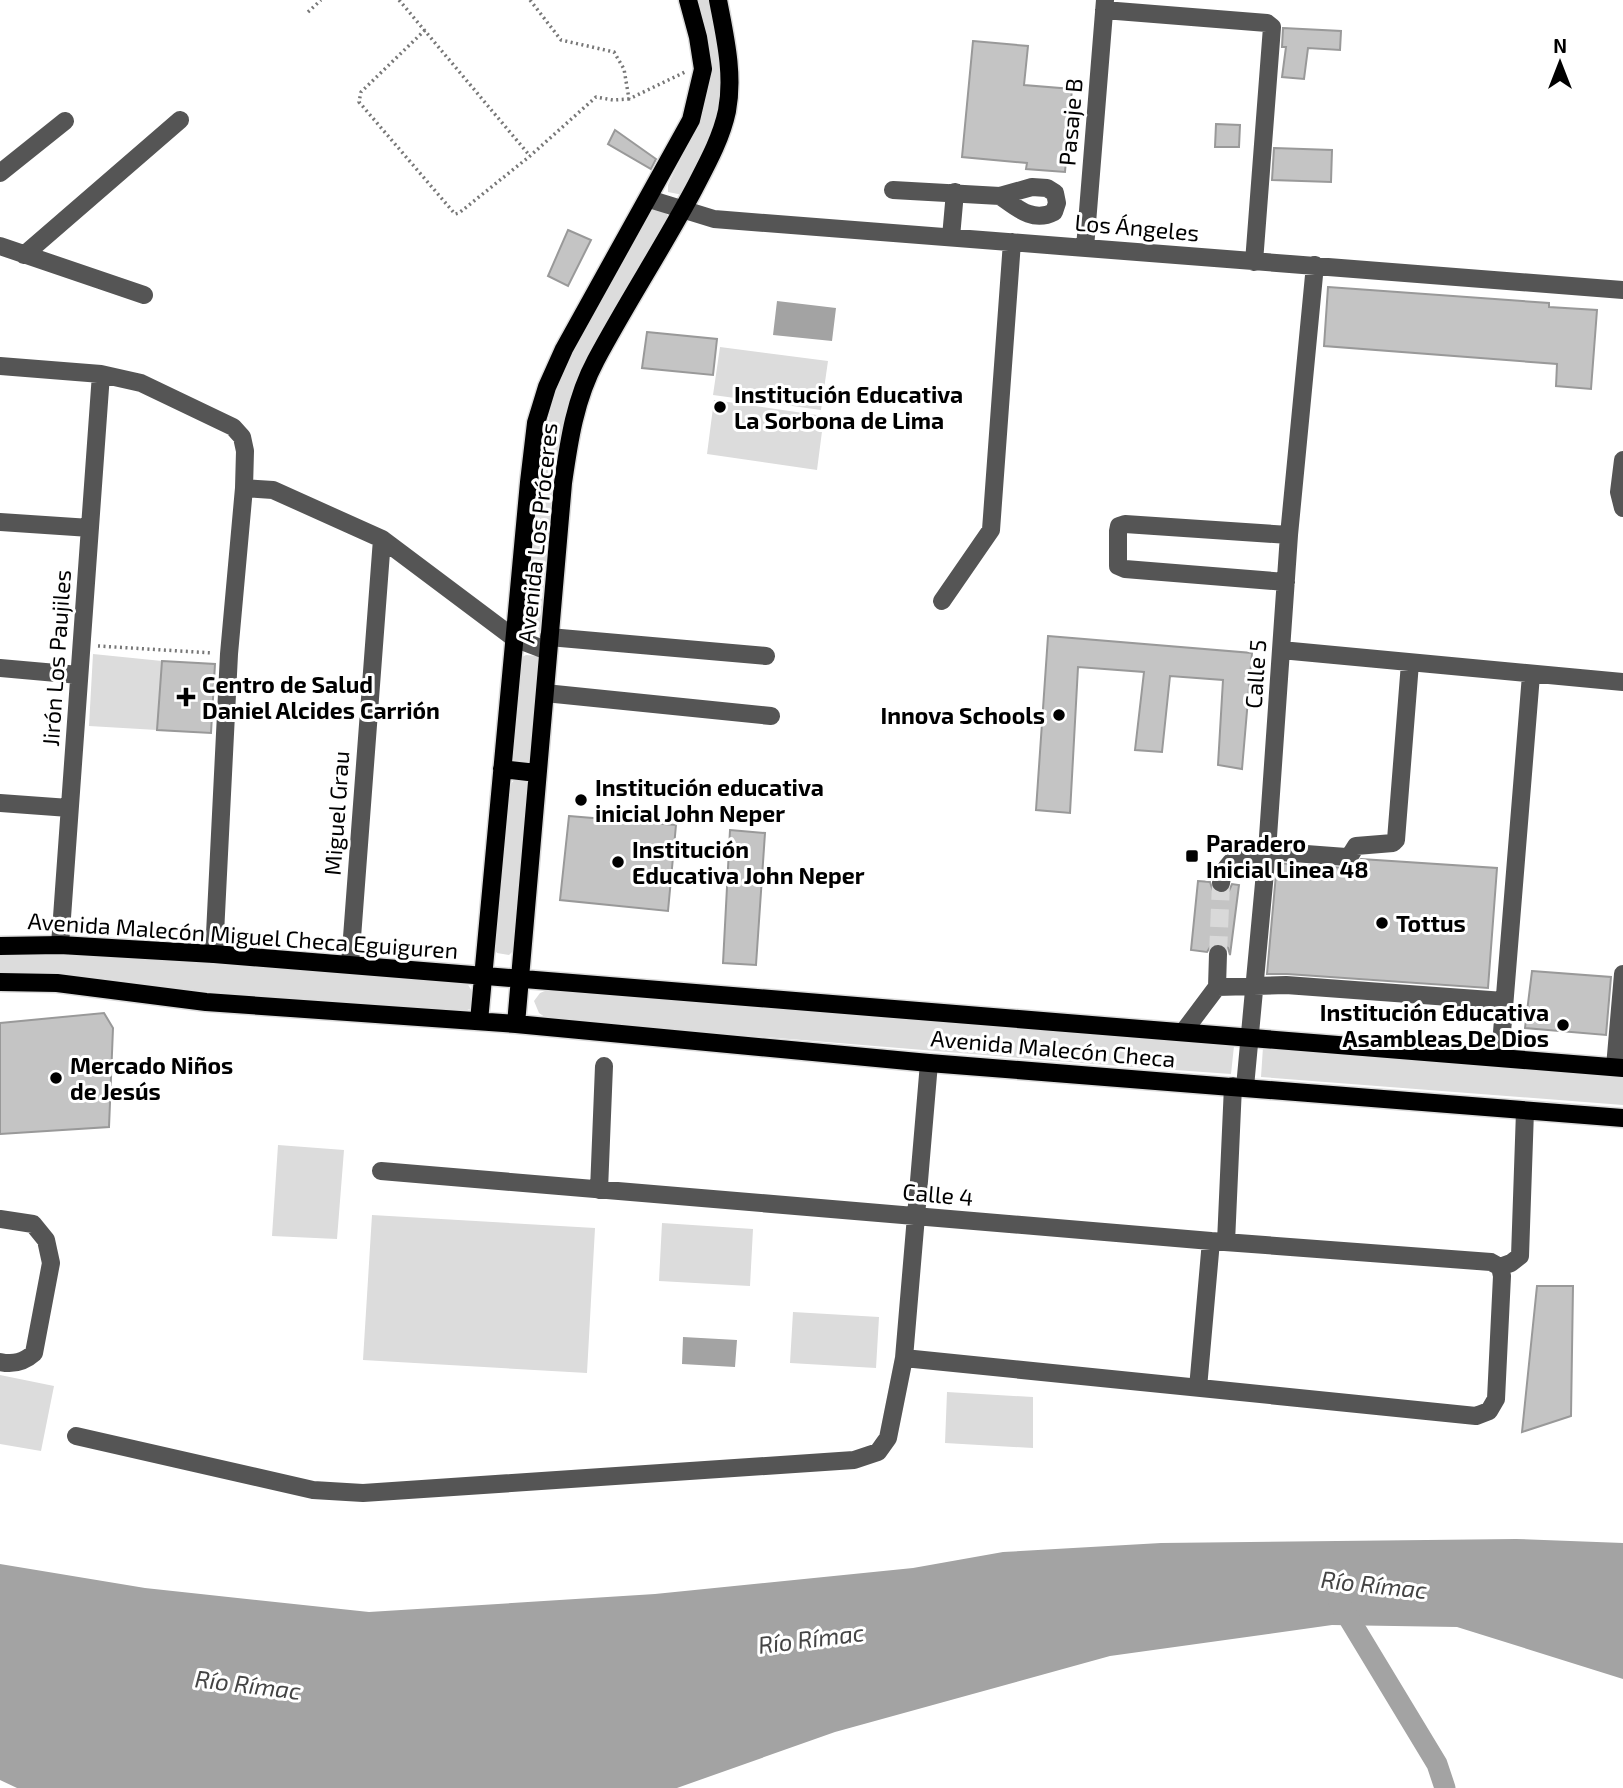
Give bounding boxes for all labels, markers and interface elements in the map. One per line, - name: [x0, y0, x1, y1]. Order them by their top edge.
- north arrow: [1525, 28, 1595, 98]
- text: N: [1553, 34, 1567, 57]
- street label: Pasaje B: [1052, 77, 1088, 167]
- street label: Los Ángeles: [1074, 208, 1200, 246]
- place label: Institución Educativa La Sorbona de Lima: [734, 380, 963, 434]
- marker: Institución Educativa La Sorbona de Lima: [712, 399, 728, 415]
- street label: Avenida Los Próceres: [511, 421, 563, 645]
- street label: Jirón Los Paujiles: [36, 569, 76, 747]
- street label: Calle 5: [1239, 638, 1271, 710]
- place label: Centro de Salud Daniel Alcides Carrión: [202, 670, 440, 724]
- marker: Centro de Salud Daniel Alcides Carrión: [176, 687, 196, 707]
- place label: Innova Schools: [880, 701, 1045, 729]
- marker: Innova Schools: [1051, 707, 1067, 723]
- street label: Miguel Grau: [318, 750, 354, 876]
- place label: Institución educativa inicial John Neper: [595, 773, 824, 827]
- marker: Institución educativa inicial John Neper: [573, 792, 589, 808]
- place label: Paradero Inicial Linea 48: [1206, 829, 1369, 883]
- place label: Institución Educativa John Neper: [632, 835, 865, 889]
- marker: Paradero Inicial Linea 48: [1184, 848, 1200, 864]
- marker: Institución Educativa John Neper: [610, 854, 626, 870]
- street label: Avenida Malecón Miguel Checa Eguiguren: [27, 906, 459, 964]
- place label: Tottus: [1396, 909, 1466, 937]
- marker: Tottus: [1374, 915, 1390, 931]
- place label: Institución Educativa Asambleas De Dios: [1320, 998, 1549, 1052]
- marker: Institución Educativa Asambleas De Dios: [1555, 1017, 1571, 1033]
- street label: Avenida Malecón Checa: [929, 1023, 1177, 1073]
- place label: Mercado Niños de Jesús: [70, 1051, 233, 1105]
- marker: Mercado Niños de Jesús: [48, 1070, 64, 1086]
- street label: Calle 4: [901, 1177, 975, 1211]
- water label: Río Rímac: [1319, 1564, 1429, 1604]
- water label: Río Rímac: [756, 1617, 866, 1659]
- water label: Río Rímac: [193, 1663, 303, 1705]

